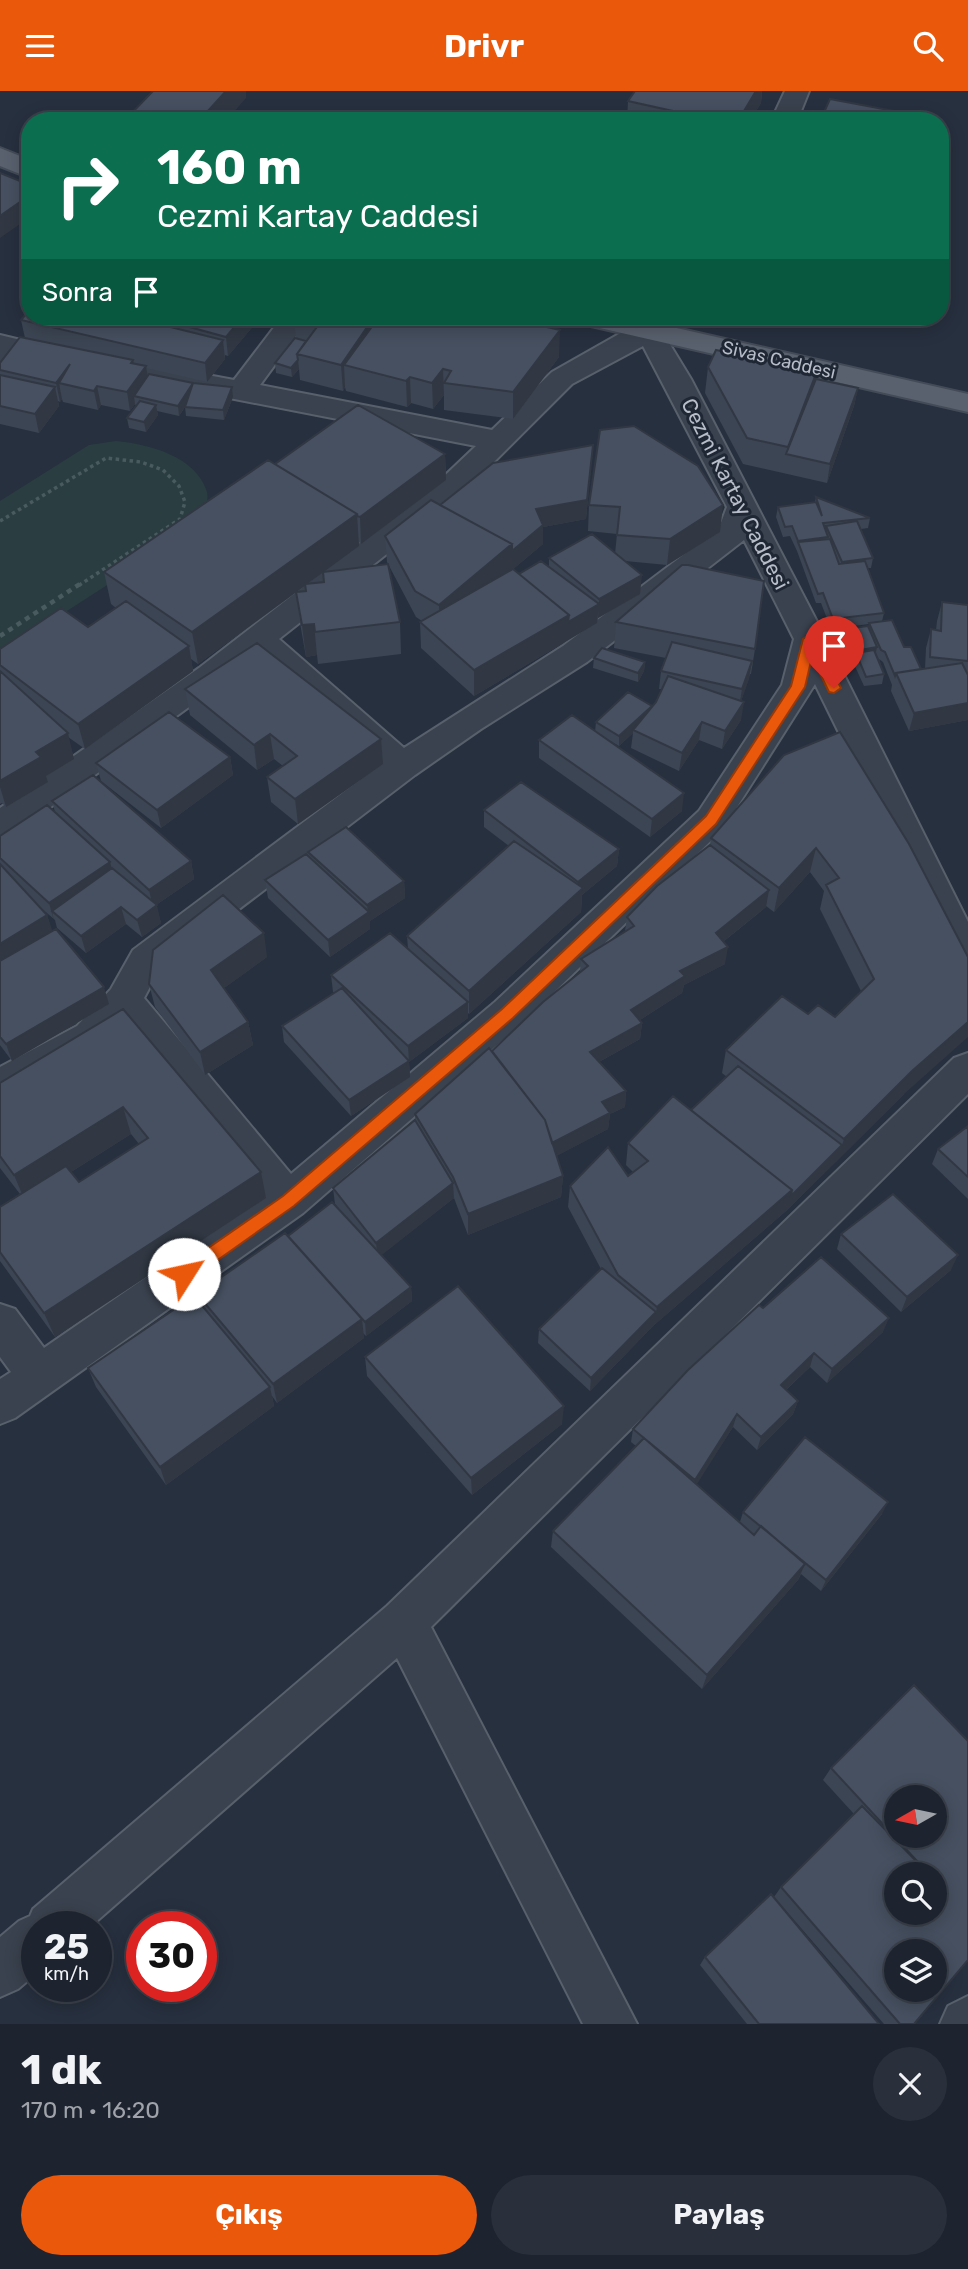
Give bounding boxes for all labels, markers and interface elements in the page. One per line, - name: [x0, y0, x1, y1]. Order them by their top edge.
- icon: menu: [21, 27, 59, 65]
- text: Drivr: [444, 27, 524, 65]
- icon: search: [909, 27, 947, 65]
- text: 160 m: [157, 138, 302, 196]
- icon: right: [42, 140, 133, 231]
- text: Cezmi Kartay Caddesi: [157, 197, 479, 235]
- icon: arrive: [127, 273, 165, 311]
- text: Sonra: [42, 277, 113, 308]
- street label: Sivas Caddesi: [720, 336, 838, 384]
- street label: Cezmi Kartay Caddesi: [676, 394, 795, 594]
- pin: [804, 616, 864, 688]
- icon: arrive: [815, 627, 853, 665]
- position arrow: [147, 1237, 221, 1311]
- north arrow: [884, 1785, 947, 1848]
- map controls: [884, 1785, 947, 2002]
- button: search: [884, 1862, 947, 1925]
- speed limit sign: 30: [126, 1911, 217, 2002]
- text: 25: [44, 1926, 89, 1968]
- button: layers: [884, 1939, 947, 2002]
- text: km/h: [44, 1963, 89, 1985]
- text: 1 dk: [21, 2045, 102, 2095]
- button: close: [873, 2047, 947, 2121]
- text: 170 m · 16:20: [21, 2096, 160, 2124]
- button: Çıkış: [21, 2175, 477, 2255]
- button: Paylaş: [491, 2175, 947, 2255]

